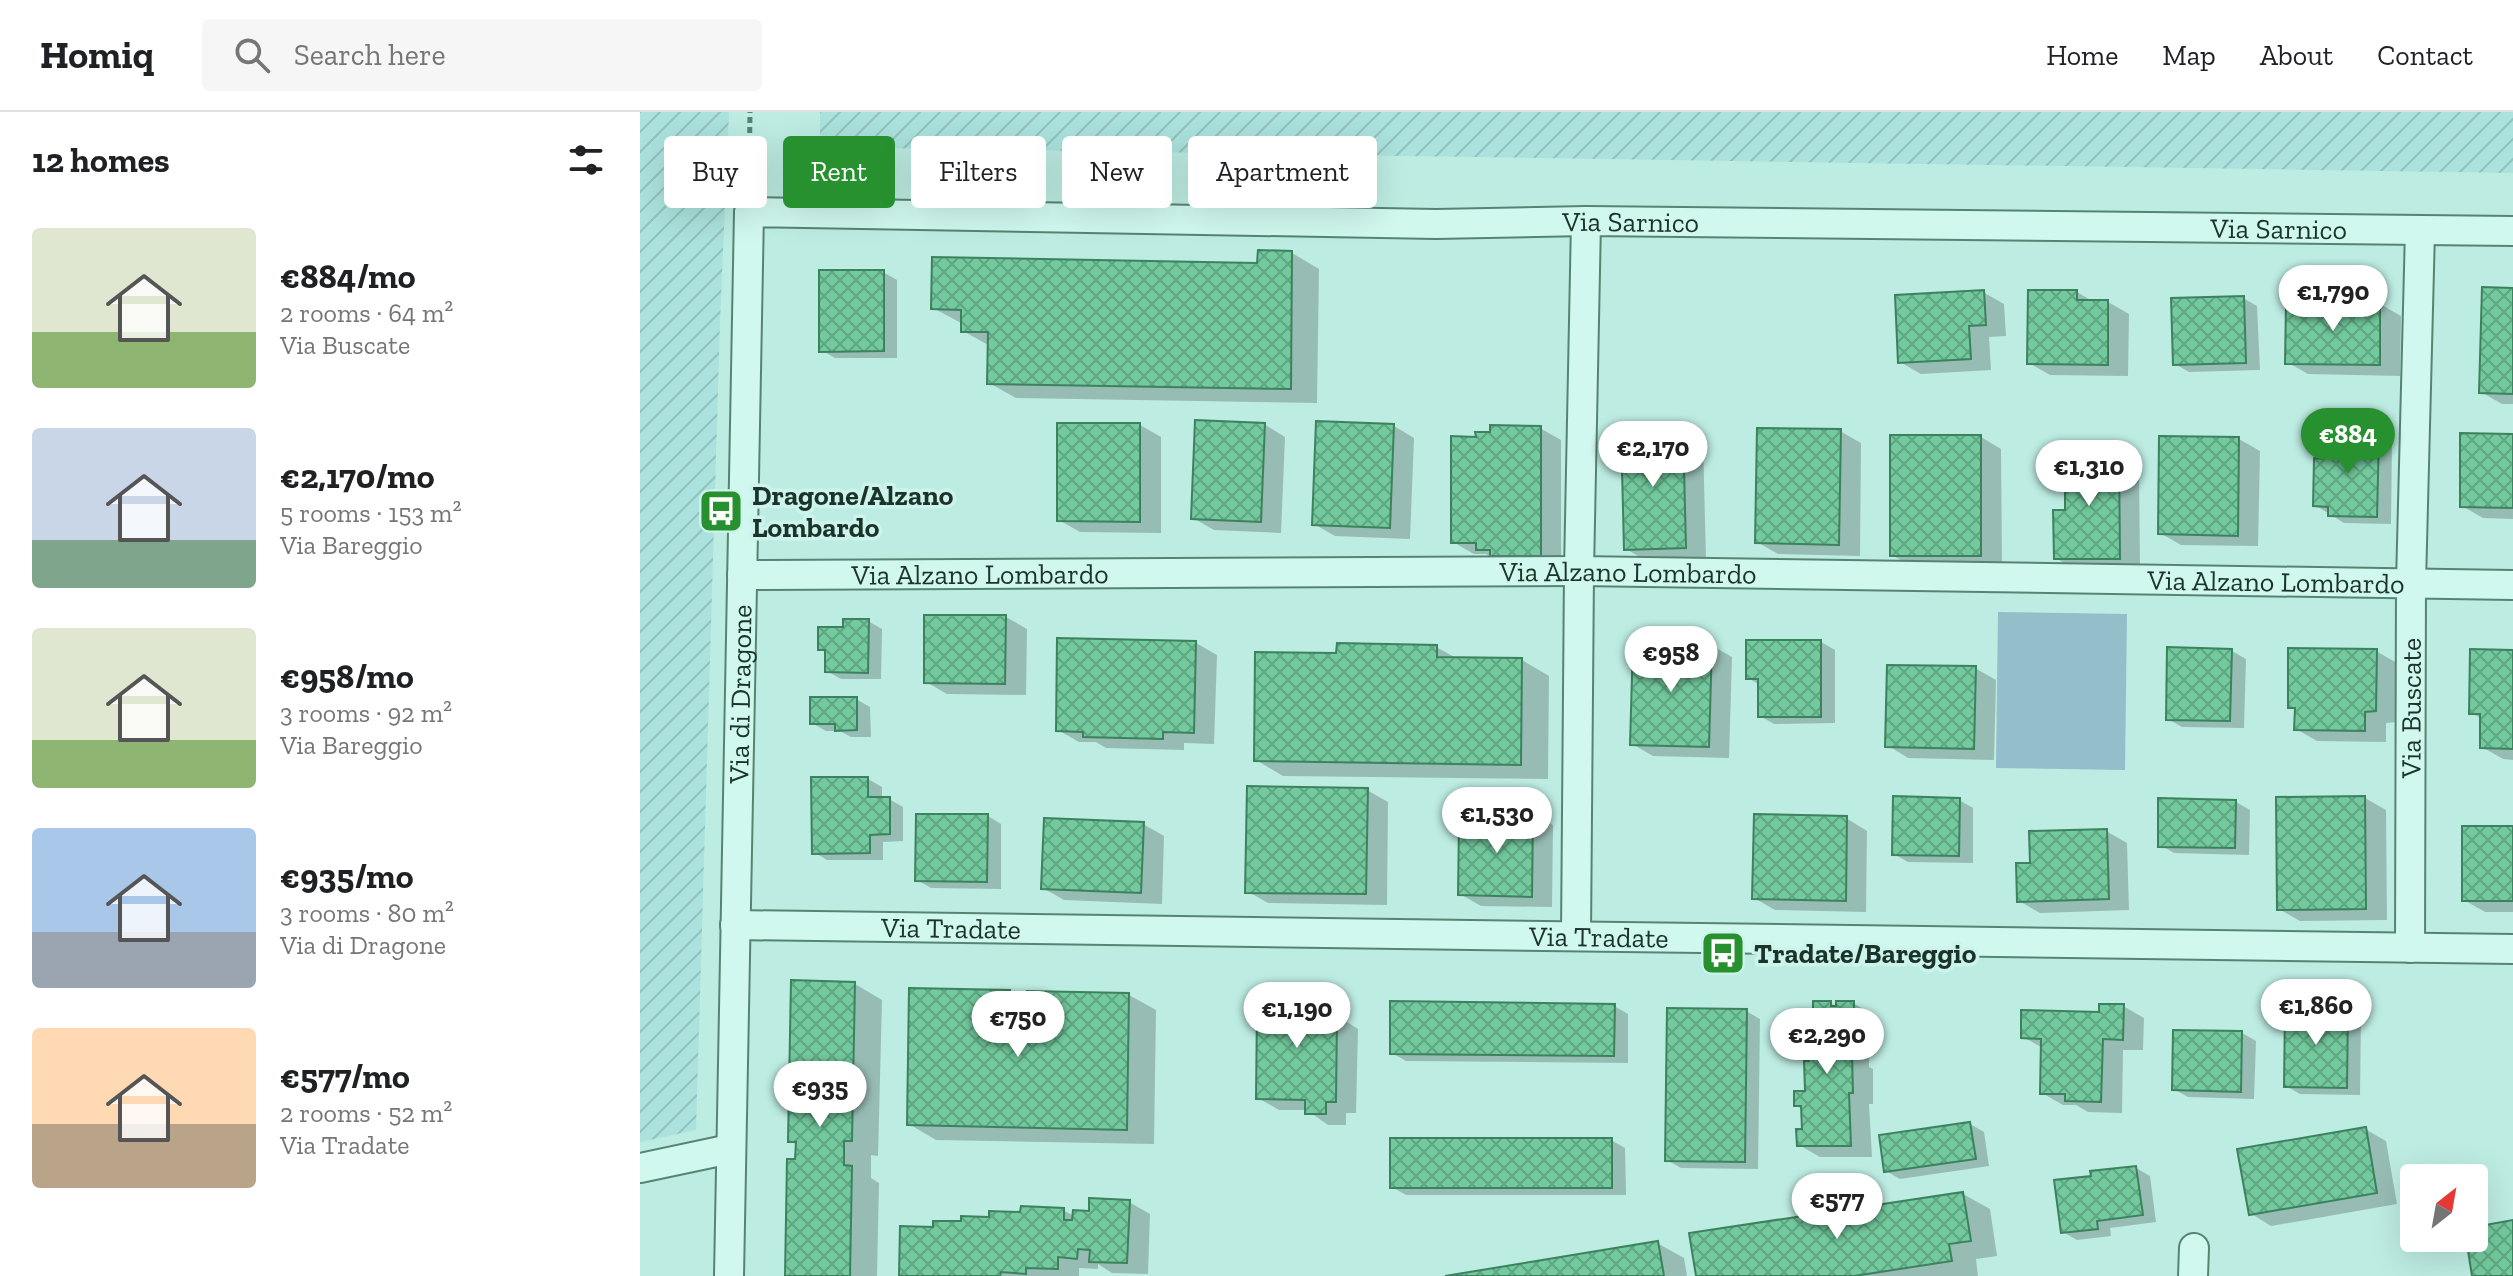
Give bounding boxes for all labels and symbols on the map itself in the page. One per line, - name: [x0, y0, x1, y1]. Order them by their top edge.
- street label: Via Sarnico: [1561, 204, 1699, 239]
- street label: Via Sarnico: [2209, 211, 2347, 246]
- pin: €1,790: [2268, 265, 2398, 333]
- pin: €884: [2301, 408, 2395, 476]
- pin: €2,170: [1588, 421, 1718, 489]
- pin: €1,310: [2024, 440, 2154, 508]
- place label: Dragone/Alzano Lombardo: [752, 479, 954, 544]
- bus stop icon: Dragone/Alzano Lombardo: [697, 487, 745, 535]
- street label: Via Alzano Lombardo: [1498, 554, 1757, 590]
- street label: Via Alzano Lombardo: [850, 557, 1109, 591]
- street label: Via Alzano Lombardo: [2146, 563, 2405, 600]
- street label: Via di Dragone: [722, 604, 758, 785]
- pin: €958: [1624, 626, 1718, 694]
- street label: Via Buscate: [2394, 638, 2427, 779]
- pin: €1,530: [1432, 787, 1562, 855]
- street label: Via Tradate: [880, 910, 1021, 945]
- street label: Via Tradate: [1528, 919, 1669, 954]
- bus stop icon: Tradate/Bareggio: [1699, 929, 1747, 977]
- place label: Tradate/Bareggio: [1754, 937, 1977, 970]
- pin: €1,860: [2251, 979, 2381, 1047]
- pin: €1,190: [1232, 982, 1362, 1050]
- pin: €750: [971, 991, 1065, 1059]
- pin: €2,290: [1762, 1008, 1892, 1076]
- pin: €935: [773, 1061, 867, 1129]
- north arrow: [2400, 1164, 2488, 1252]
- pin: €577: [1790, 1173, 1884, 1241]

